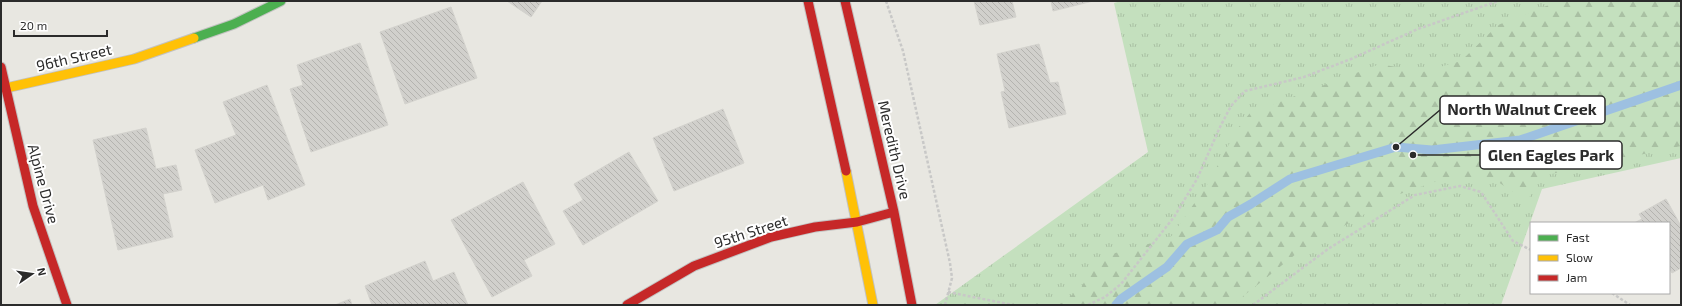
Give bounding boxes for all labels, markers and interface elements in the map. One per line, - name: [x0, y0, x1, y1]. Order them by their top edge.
- scale bar: [14, 12, 107, 38]
- text: 20 m: [20, 18, 47, 32]
- street label: 96th Street: [34, 40, 113, 74]
- callout: North Walnut Creek: [1440, 96, 1605, 124]
- street label: Meredith Drive: [875, 99, 915, 201]
- text: North Walnut Creek: [1447, 99, 1597, 118]
- callout: Glen Eagles Park: [1480, 141, 1622, 169]
- street label: Alpine Drive: [25, 142, 63, 226]
- text: Glen Eagles Park: [1488, 145, 1614, 164]
- street label: 95th Street: [712, 211, 790, 251]
- legend: [1530, 222, 1670, 294]
- text: Fast: [1566, 230, 1590, 244]
- text: Slow: [1566, 250, 1593, 264]
- north arrow: [12, 254, 52, 294]
- text: N: [35, 266, 49, 277]
- text: Jam: [1566, 270, 1587, 284]

